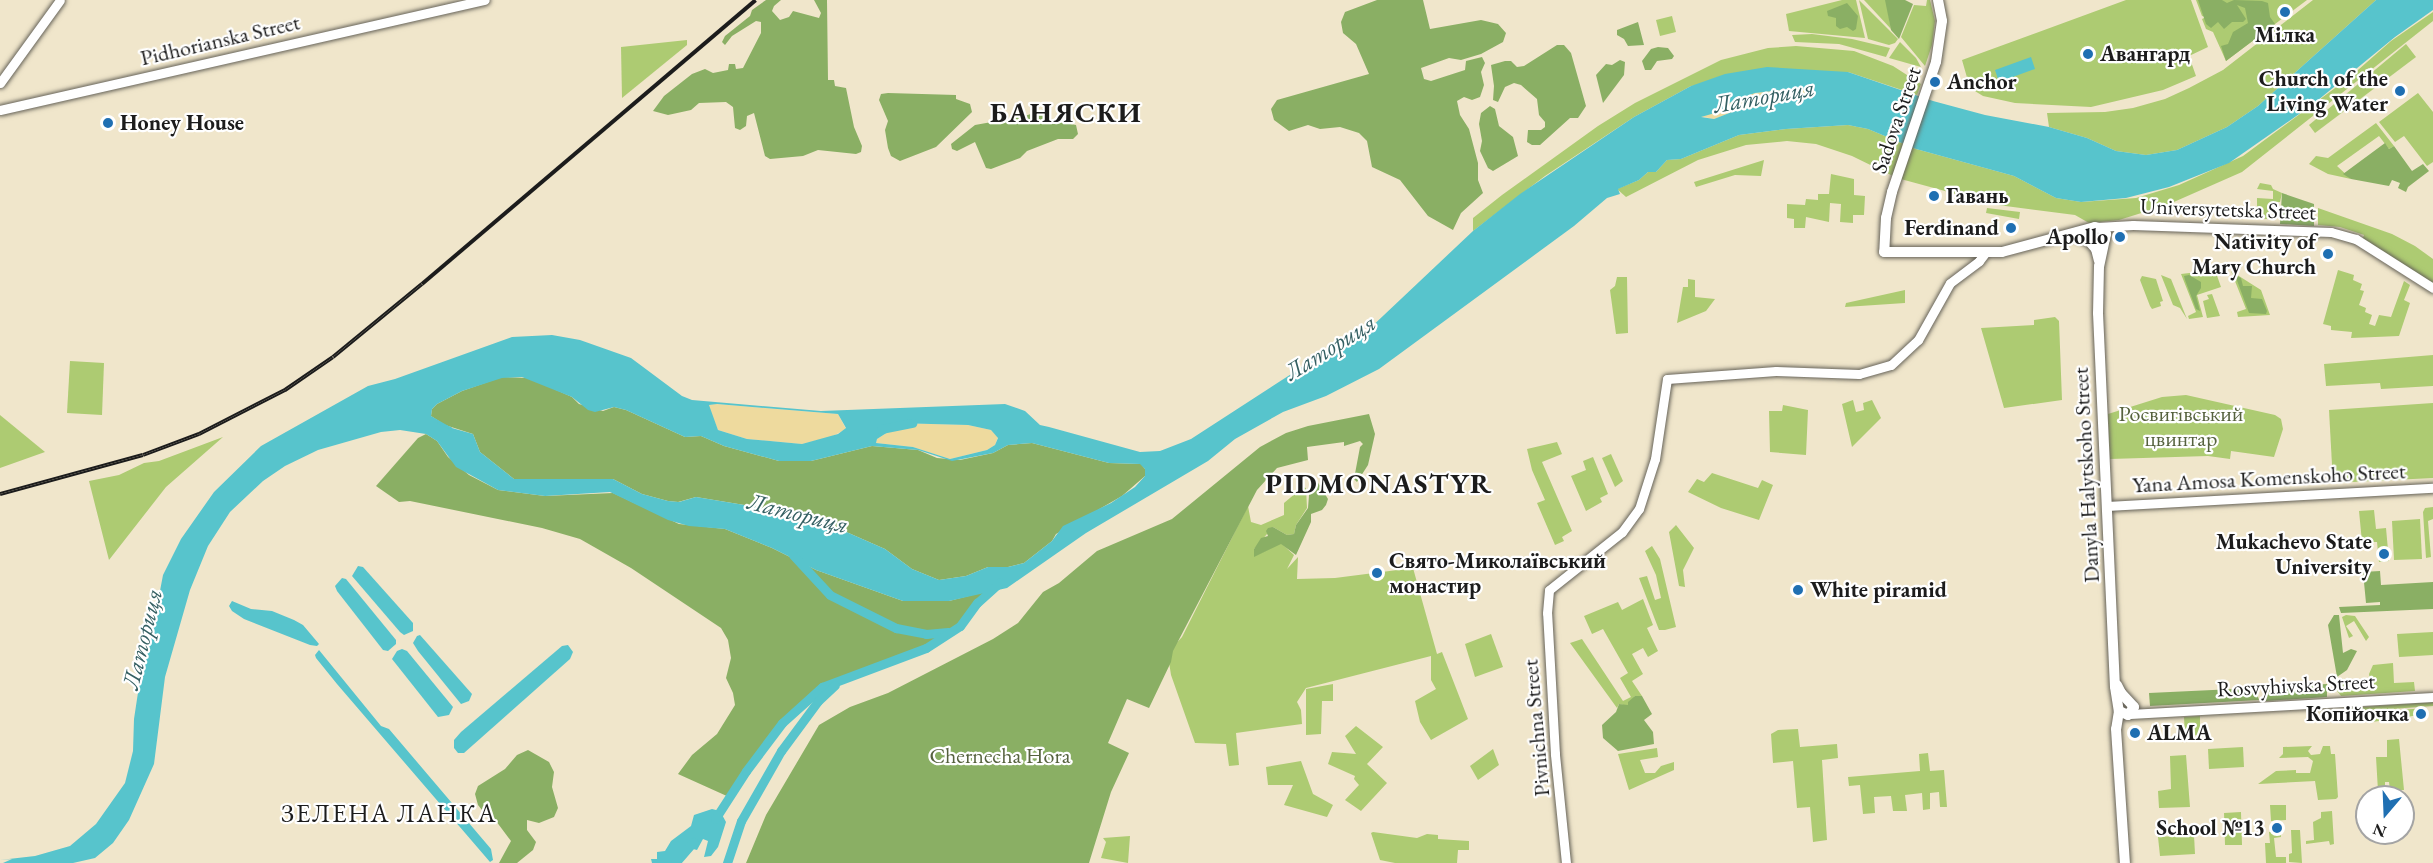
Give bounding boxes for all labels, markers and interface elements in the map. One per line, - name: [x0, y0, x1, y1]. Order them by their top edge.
- marker: Мілка: [2278, 5, 2292, 19]
- street label: Pidhorianska Street: [138, 9, 302, 71]
- place label: Мілка: [2255, 22, 2315, 48]
- place label: Авангард: [2100, 41, 2190, 67]
- marker: Авангард: [2081, 47, 2095, 61]
- street label: Sadova Street: [1865, 63, 1927, 177]
- place label: Church of the Living Water: [2259, 65, 2388, 116]
- place label: Anchor: [1947, 69, 2017, 95]
- water label: Латориця: [1711, 73, 1817, 119]
- marker: Anchor: [1928, 75, 1942, 89]
- marker: Church of the Living Water: [2393, 84, 2407, 98]
- district label: БАНЯСКИ: [990, 95, 1142, 129]
- place label: Honey House: [120, 110, 244, 136]
- marker: Honey House: [101, 116, 115, 130]
- place label: Гавань: [1946, 183, 2008, 209]
- marker: Гавань: [1927, 189, 1941, 203]
- street label: Universytetska Street: [2140, 193, 2316, 225]
- place label: Ferdinand: [1904, 215, 1999, 241]
- marker: Ferdinand: [2004, 221, 2018, 235]
- place label: Apollo: [2046, 224, 2108, 250]
- place label: Nativity of Mary Church: [2192, 228, 2316, 280]
- marker: Apollo: [2113, 230, 2127, 244]
- marker: Nativity of Mary Church: [2321, 247, 2335, 261]
- water label: Латориця: [1279, 308, 1381, 386]
- street label: Danyla Halytskoho Street: [2067, 367, 2105, 583]
- park label: Росвигівський цвинтар: [2119, 400, 2243, 452]
- street label: Yana Amosa Komenskoho Street: [2132, 458, 2406, 498]
- district label: PIDMONASTYR: [1265, 466, 1493, 500]
- water label: Латориця: [745, 487, 851, 539]
- place label: Mukachevo State University: [2216, 528, 2372, 580]
- place label: Свято-Миколаївський монастир: [1389, 547, 1606, 598]
- marker: Mukachevo State University: [2377, 547, 2391, 561]
- marker: Свято-Миколаївський монастир: [1370, 566, 1384, 580]
- place label: White piramid: [1810, 577, 1947, 603]
- marker: White piramid: [1791, 583, 1805, 597]
- water label: Латориця: [116, 586, 168, 692]
- street label: Pivnichna Street: [1517, 658, 1555, 798]
- street label: Rosvyhivska Street: [2216, 668, 2376, 702]
- place label: Копійочка: [2306, 701, 2409, 727]
- marker: Копійочка: [2414, 707, 2428, 721]
- place label: ALMA: [2147, 720, 2211, 746]
- marker: ALMA: [2128, 726, 2142, 740]
- park label: Chernecha Hora: [929, 743, 1071, 769]
- north arrow: [2355, 785, 2415, 845]
- district label: ЗЕЛЕНА ЛАНКА: [281, 798, 497, 830]
- place label: School №13: [2156, 815, 2265, 841]
- text: N: [2370, 819, 2389, 843]
- marker: School №13: [2270, 821, 2284, 835]

